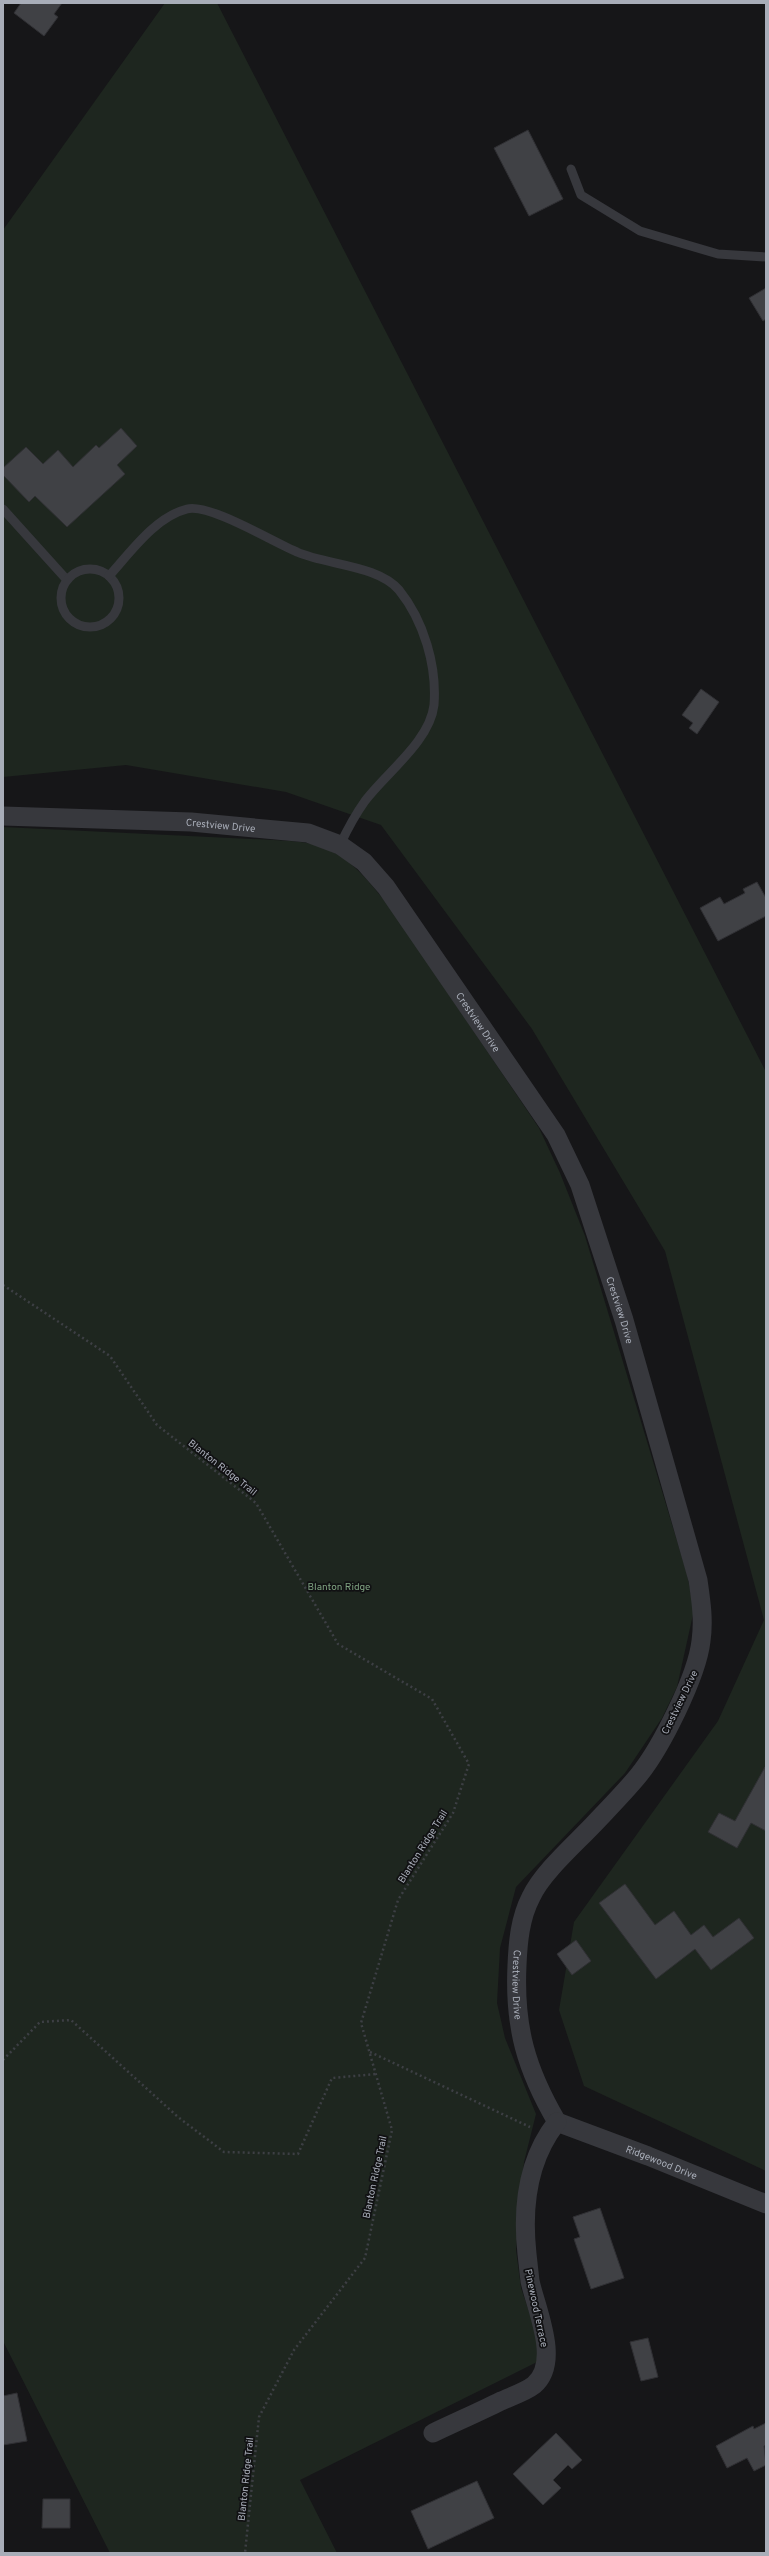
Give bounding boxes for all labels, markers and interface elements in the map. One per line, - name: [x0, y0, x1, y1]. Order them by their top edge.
- street label: Crestview Drive: [186, 817, 256, 836]
- street label: Crestview Drive: [452, 990, 502, 1055]
- street label: Crestview Drive: [602, 1275, 635, 1346]
- street label: Blanton Ridge Trail: [185, 1437, 259, 1499]
- park label: Blanton Ridge: [307, 1581, 371, 1594]
- street label: Crestview Drive: [659, 1668, 701, 1737]
- street label: Blanton Ridge Trail: [395, 1808, 451, 1886]
- street label: Crestview Drive: [509, 1949, 524, 2021]
- street label: Blanton Ridge Trail: [360, 2135, 391, 2220]
- street label: Ridgewood Drive: [624, 2143, 699, 2183]
- street label: Pinewood Terrace: [521, 2268, 550, 2349]
- street label: Blanton Ridge Trail: [236, 2437, 257, 2522]

